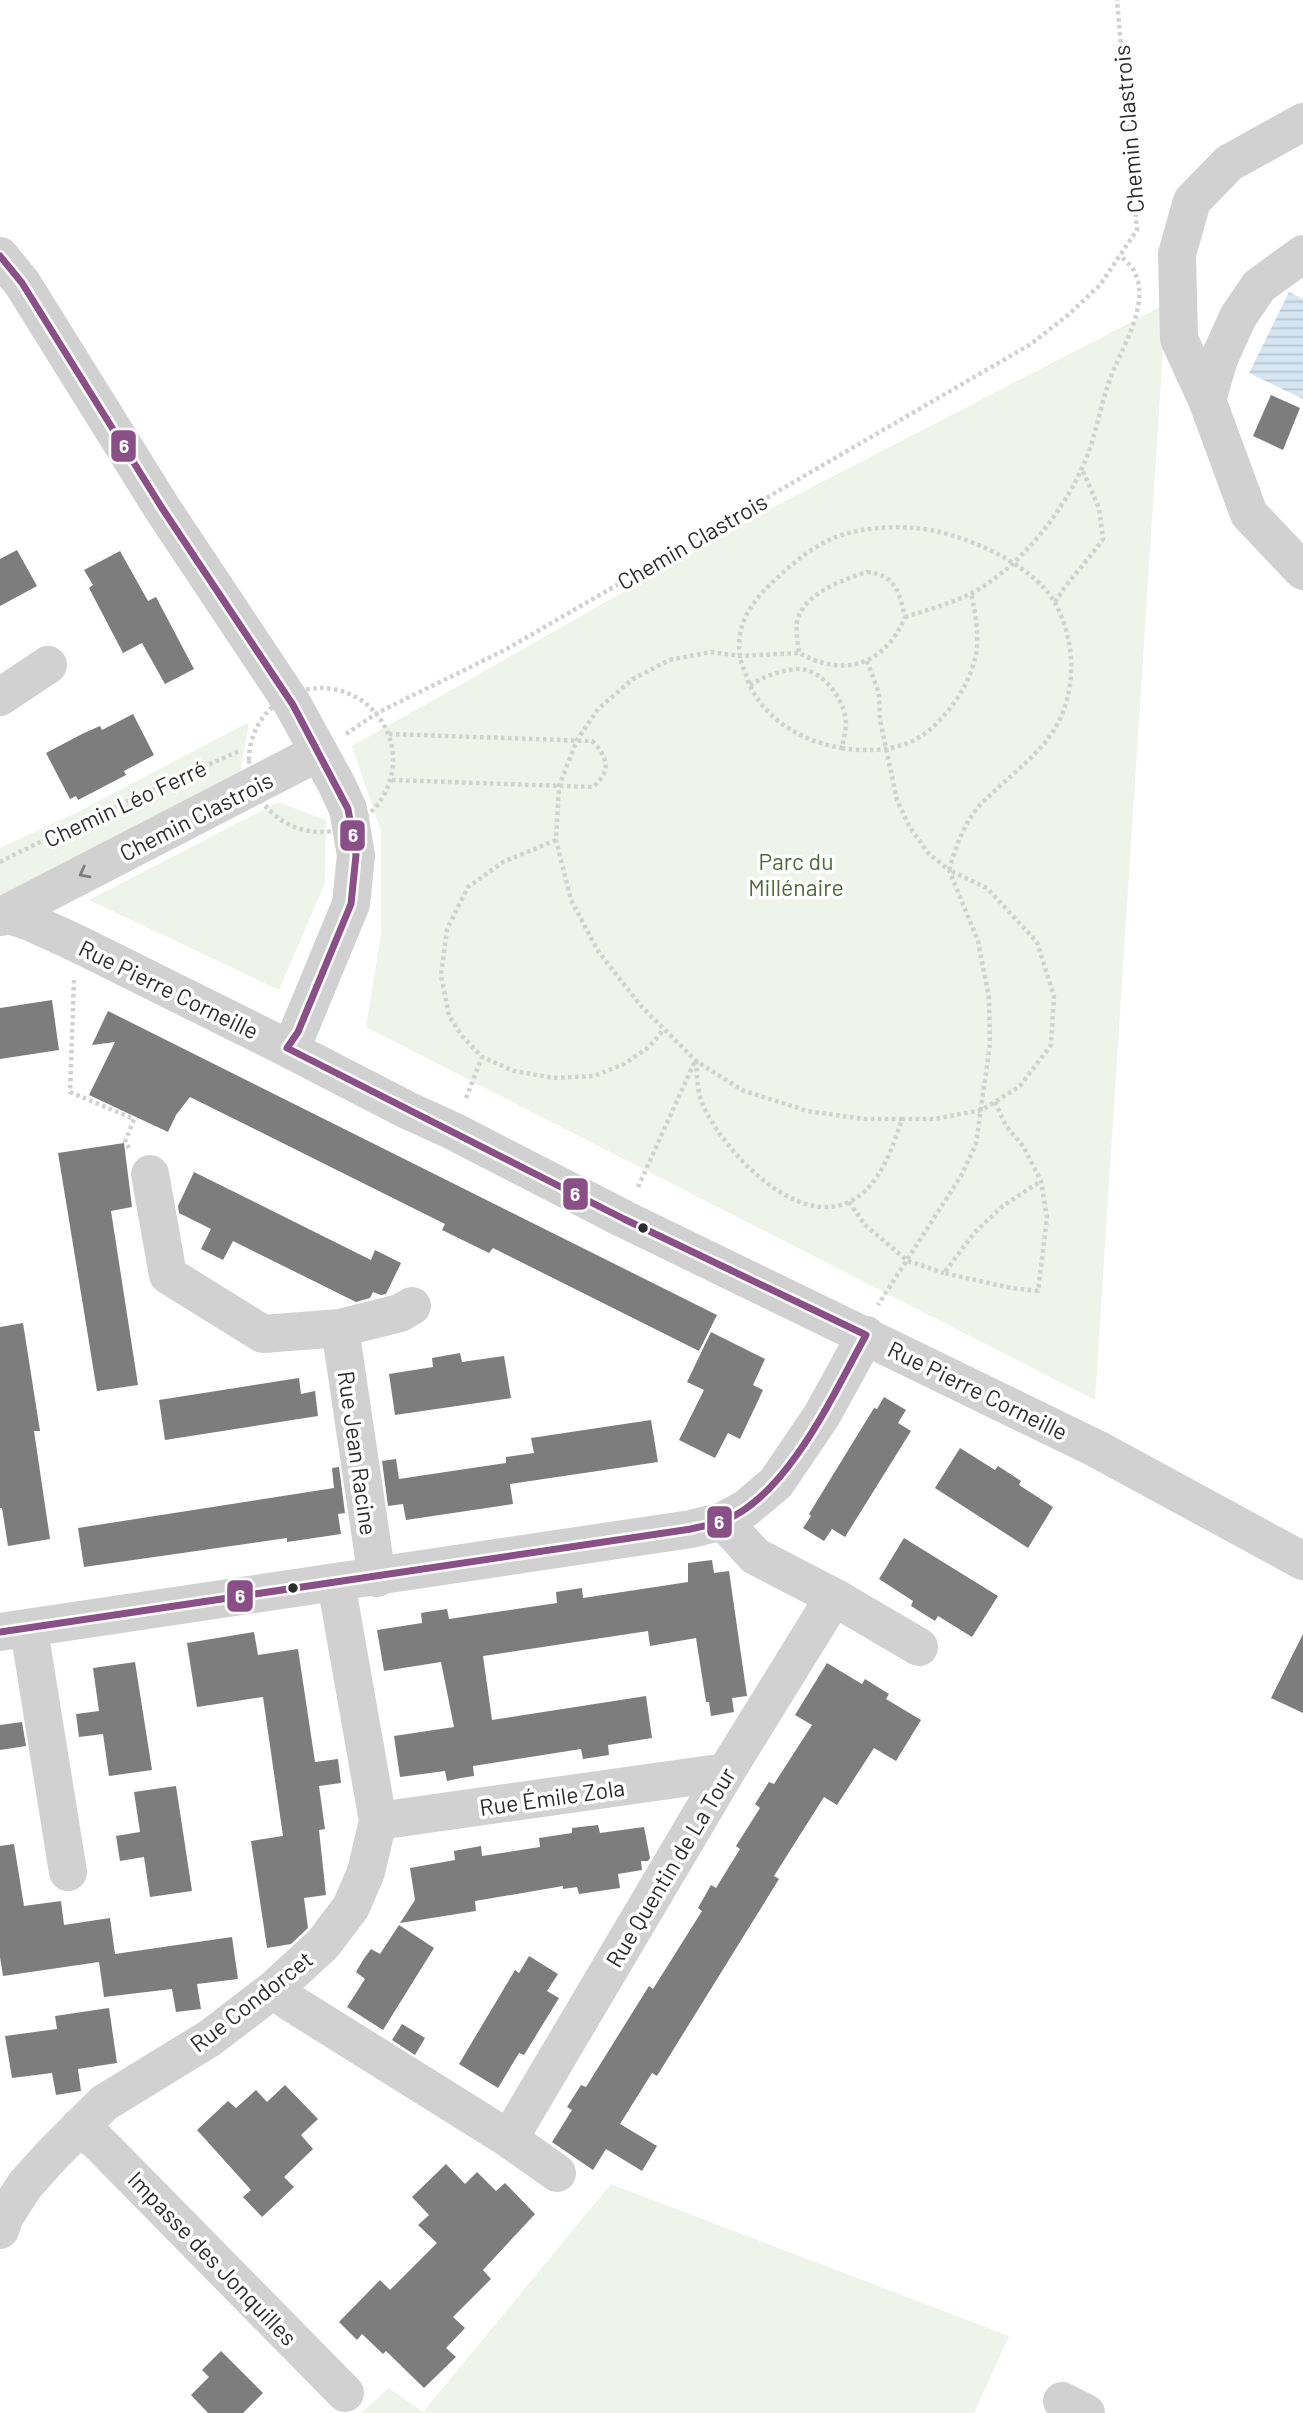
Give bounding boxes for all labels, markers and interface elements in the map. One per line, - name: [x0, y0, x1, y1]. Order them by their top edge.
- street label: Chemin Clastrois: [1107, 44, 1149, 214]
- line badge: 6: [110, 429, 137, 463]
- text: 6: [119, 434, 129, 457]
- street label: Chemin Clastrois: [612, 487, 772, 595]
- street label: Chemin Léo Ferré: [39, 753, 211, 853]
- street label: Chemin Clastrois: [115, 765, 277, 867]
- line badge: 6: [339, 819, 366, 852]
- text: 6: [348, 823, 358, 846]
- park label: Parc du Millénaire: [748, 847, 844, 901]
- one-way arrow: [79, 865, 91, 878]
- street label: Rue Pierre Corneille: [75, 933, 263, 1045]
- line badge: 6: [562, 1177, 589, 1211]
- text: 6: [570, 1182, 580, 1205]
- unlabelled marker: [636, 1221, 650, 1235]
- street label: Rue Pierre Corneille: [884, 1334, 1072, 1446]
- street label: Rue Jean Racine: [333, 1369, 383, 1537]
- line badge: 6: [706, 1505, 733, 1539]
- text: 6: [714, 1510, 724, 1533]
- line badge: 6: [226, 1579, 254, 1613]
- unlabelled marker: [286, 1581, 300, 1595]
- text: 6: [235, 1584, 245, 1607]
- street label: Rue Quentin de La Tour: [599, 1761, 741, 1972]
- street label: Rue Émile Zola: [478, 1773, 626, 1821]
- street label: Rue Condorcet: [184, 1945, 318, 2057]
- street label: Impasse des Jonquilles: [123, 2165, 303, 2351]

